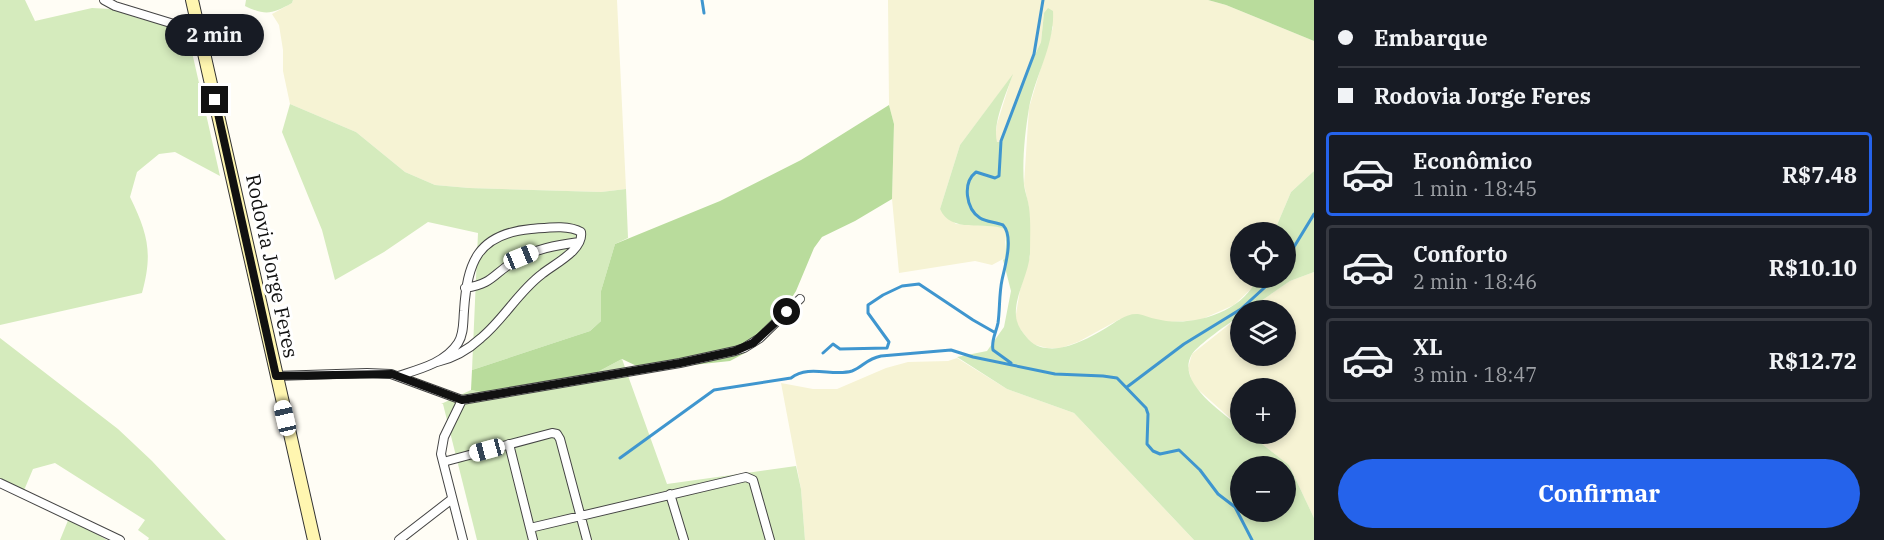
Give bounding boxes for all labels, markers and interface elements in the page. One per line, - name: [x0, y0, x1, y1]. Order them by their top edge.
- callout: 2 min: [166, 13, 264, 55]
- text: 2 min: [187, 21, 243, 48]
- text: Embarque: [1374, 23, 1488, 52]
- text: Rodovia Jorge Feres: [1374, 81, 1591, 110]
- route end: [201, 86, 228, 113]
- text: Econômico: [1413, 146, 1532, 175]
- icon: car: [1341, 147, 1395, 201]
- text: R$7.48: [1782, 160, 1857, 189]
- street label: Rodovia Jorge Feres: [240, 171, 305, 360]
- text: 1 min · 18:45: [1413, 175, 1537, 202]
- map controls: [1230, 222, 1296, 522]
- button: locate: [1230, 222, 1296, 288]
- text: Conforto: [1413, 239, 1508, 268]
- icon: car: [1341, 240, 1395, 294]
- car: [501, 242, 541, 272]
- text: R$10.10: [1769, 253, 1857, 282]
- text: 2 min · 18:46: [1413, 268, 1537, 295]
- route start: [773, 298, 800, 325]
- button: layers: [1230, 300, 1296, 366]
- text: XL: [1413, 332, 1443, 361]
- icon: car: [1341, 333, 1395, 387]
- text: R$12.72: [1769, 346, 1857, 375]
- text: 3 min · 18:47: [1413, 361, 1537, 388]
- button: +: [1230, 378, 1296, 444]
- car: [272, 398, 298, 438]
- car: [467, 437, 507, 463]
- button: −: [1230, 456, 1296, 522]
- button: Confirmar: [1338, 459, 1860, 528]

